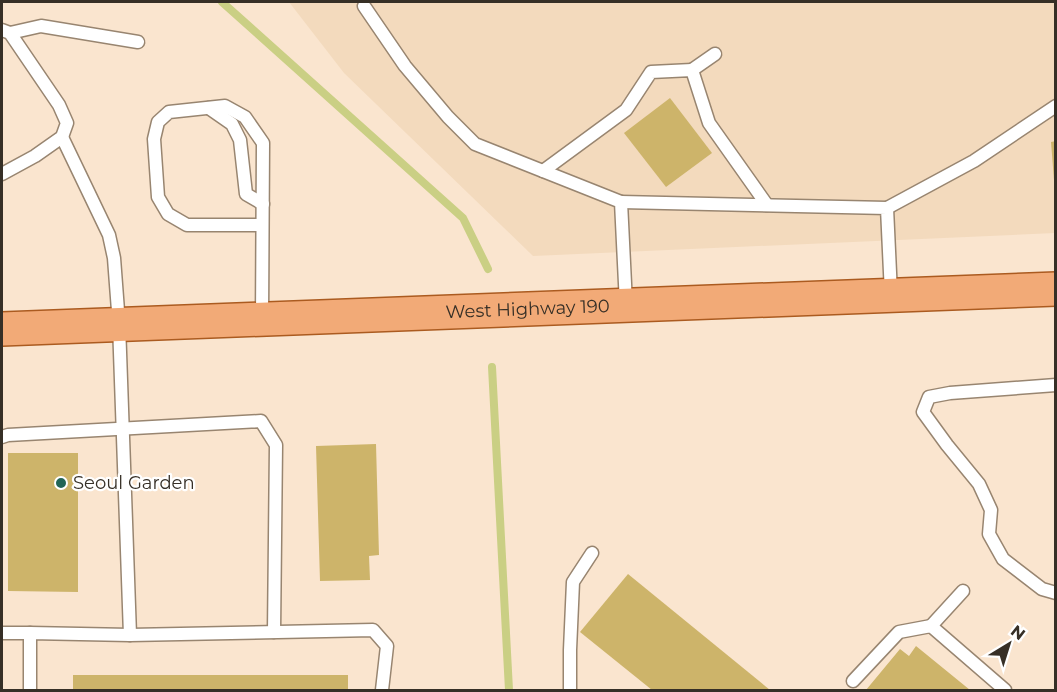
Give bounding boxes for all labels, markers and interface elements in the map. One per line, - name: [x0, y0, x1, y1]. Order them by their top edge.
- street label: West Highway 190: [445, 295, 610, 323]
- place label: Seoul Garden: [73, 472, 195, 494]
- marker: Seoul Garden: [54, 476, 68, 490]
- north arrow: [979, 614, 1039, 674]
- text: N: [1007, 621, 1029, 644]

